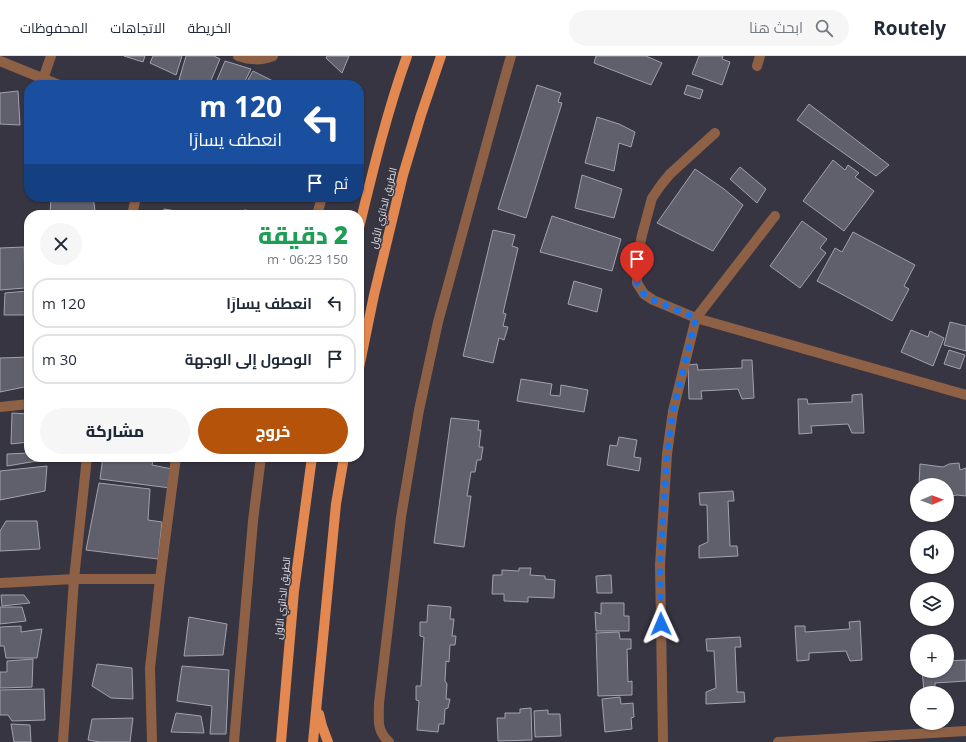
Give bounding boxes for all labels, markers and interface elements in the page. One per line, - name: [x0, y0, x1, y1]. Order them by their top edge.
- search box: [569, 10, 849, 46]
- text: Routely: [873, 15, 946, 41]
- text: ابحث هنا: [749, 17, 803, 37]
- icon: search: [813, 17, 835, 39]
- text: المحفوظات: [20, 18, 88, 37]
- text: الاتجاهات: [110, 18, 166, 37]
- text: الخريطة: [188, 18, 231, 37]
- text: 120 m: [199, 87, 282, 125]
- icon: left: [296, 96, 348, 148]
- text: انعطف يسارًا: [189, 127, 282, 151]
- street label: الطريق الدائري الأول: [366, 166, 401, 250]
- icon: arrive: [304, 172, 326, 194]
- text: ثم: [334, 173, 348, 193]
- text: 2 دقيقة: [258, 218, 348, 251]
- button: close: [40, 223, 82, 265]
- pin: [620, 242, 654, 283]
- icon: arrive: [626, 248, 648, 270]
- text: 150 m · 06:23: [267, 250, 348, 268]
- icon: left: [324, 292, 346, 314]
- text: 120 m: [42, 293, 86, 313]
- text: انعطف يسارًا: [226, 293, 312, 313]
- icon: arrive: [324, 348, 346, 370]
- text: 30 m: [42, 349, 77, 369]
- text: الوصول إلى الوجهة: [185, 349, 312, 369]
- button: مشاركة: [40, 408, 190, 454]
- button: خروج: [198, 408, 348, 454]
- north arrow: [910, 478, 954, 522]
- map controls: [910, 478, 954, 730]
- button: sound: [910, 530, 954, 574]
- street label: الطريق الدائري الأول: [271, 556, 294, 640]
- button: layers: [910, 582, 954, 626]
- position arrow: [640, 603, 682, 645]
- button: +: [910, 634, 954, 678]
- button: −: [910, 686, 954, 730]

